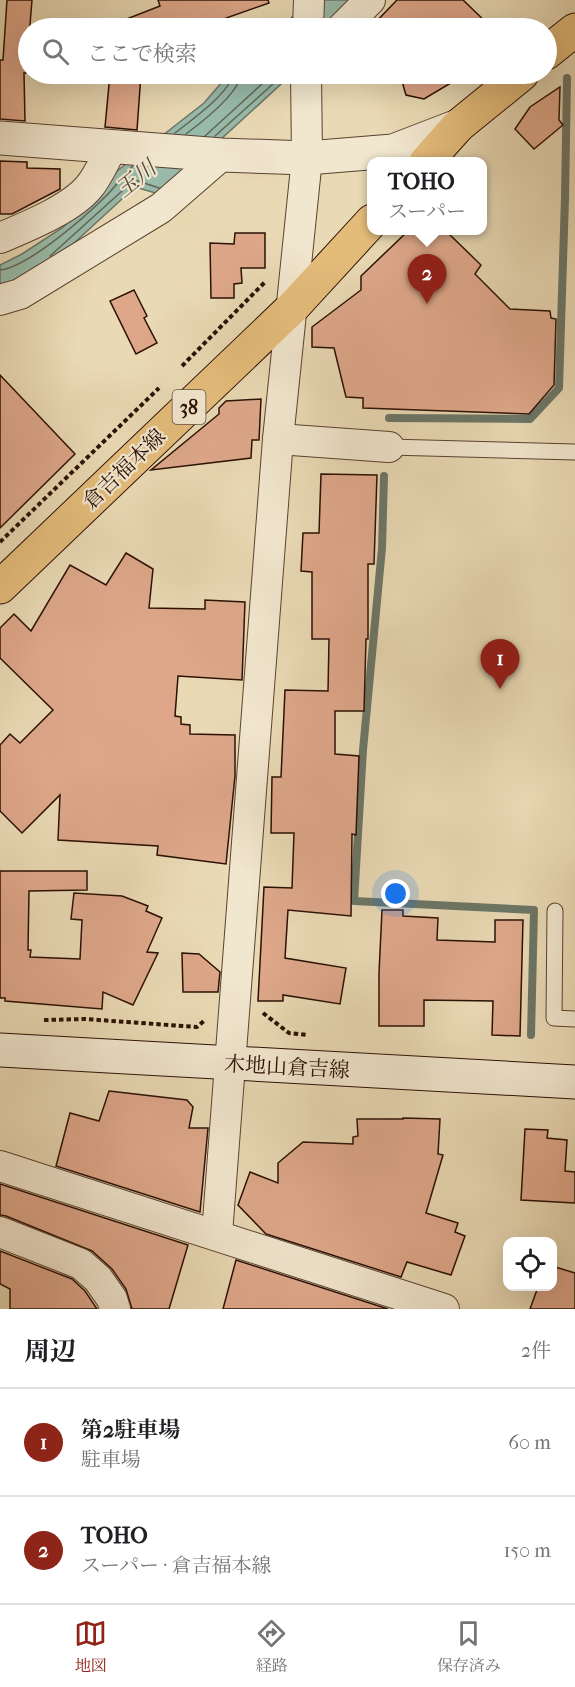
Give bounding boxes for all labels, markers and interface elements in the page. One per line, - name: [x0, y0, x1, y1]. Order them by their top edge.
- search box: [18, 18, 557, 84]
- icon: search: [39, 35, 72, 68]
- text: ここで検索: [87, 41, 197, 67]
- water label: 玉川: [111, 154, 163, 203]
- popup: [367, 157, 487, 235]
- text: TOHO: [388, 169, 455, 195]
- text: スーパー: [388, 200, 466, 223]
- pin: 2: [408, 254, 446, 304]
- road number: 38: [172, 390, 206, 424]
- street label: 倉吉福本線: [78, 424, 170, 514]
- pin: 1: [480, 640, 520, 689]
- your location: [381, 879, 410, 908]
- street label: 木地山倉吉線: [223, 1052, 351, 1082]
- map controls: [503, 1237, 557, 1291]
- button: locate: [503, 1237, 557, 1291]
- text: 周辺: [24, 1336, 76, 1367]
- text: 2件: [521, 1339, 551, 1362]
- text: 第2駐車場: [81, 1417, 180, 1443]
- text: 1: [40, 1431, 47, 1454]
- text: 60 m: [508, 1431, 551, 1454]
- text: 駐車場: [81, 1448, 141, 1471]
- text: TOHO: [81, 1523, 148, 1549]
- text: 2: [38, 1539, 49, 1562]
- text: 150 m: [503, 1539, 551, 1562]
- text: スーパー · 倉吉福本線: [81, 1554, 272, 1577]
- tab: 地図: [74, 1617, 107, 1676]
- tab: 経路: [255, 1617, 288, 1676]
- tab: 保存済み: [437, 1617, 501, 1676]

